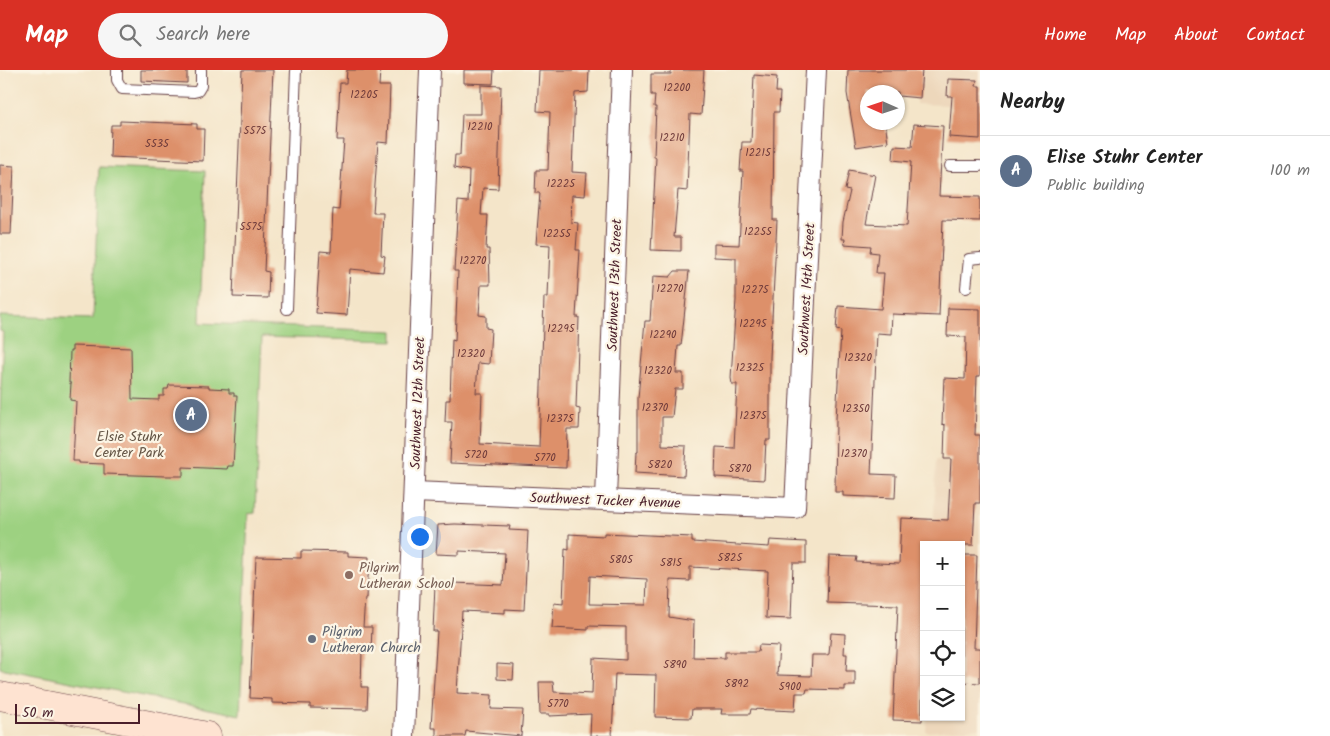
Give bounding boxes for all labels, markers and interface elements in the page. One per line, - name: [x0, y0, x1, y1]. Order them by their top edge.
- search box: [98, 13, 448, 58]
- text: Map: [25, 16, 68, 55]
- text: Search here: [156, 20, 250, 50]
- icon: search: [116, 21, 144, 49]
- text: Home: [1044, 21, 1087, 50]
- text: Map: [1115, 21, 1146, 50]
- text: About: [1174, 21, 1218, 50]
- text: Contact: [1246, 21, 1305, 50]
- house number: 12200: [663, 79, 691, 97]
- north arrow: [860, 85, 905, 130]
- house number: 12205: [350, 86, 379, 104]
- text: Nearby: [1000, 86, 1065, 119]
- house number: 12210: [467, 118, 493, 136]
- house number: 5575: [244, 122, 267, 140]
- house number: 12210: [659, 129, 685, 147]
- house number: 5535: [145, 135, 170, 153]
- text: Elise Stuhr Center: [1047, 143, 1202, 173]
- house number: 12215: [745, 144, 772, 162]
- text: A: [1011, 158, 1021, 183]
- text: 100 m: [1270, 158, 1310, 183]
- text: Public building: [1047, 173, 1145, 198]
- house number: 12225: [547, 175, 576, 193]
- house number: 5575: [240, 218, 263, 236]
- street label: Southwest 13th Street: [602, 218, 628, 352]
- street label: Southwest 14th Street: [793, 222, 821, 356]
- house number: 12255: [744, 223, 773, 241]
- house number: 12255: [543, 225, 572, 243]
- house number: 12270: [460, 252, 487, 270]
- house number: 12270: [657, 280, 684, 298]
- house number: 12275: [741, 281, 770, 299]
- house number: 12295: [739, 315, 768, 333]
- house number: 12295: [547, 320, 576, 338]
- house number: 12290: [649, 326, 677, 344]
- street label: Southwest 12th Street: [405, 336, 431, 470]
- house number: 12320: [457, 345, 486, 363]
- house number: 12320: [844, 349, 873, 367]
- house number: 12325: [736, 359, 765, 377]
- house number: 12320: [644, 362, 673, 380]
- pin: A: [175, 396, 207, 434]
- house number: 12370: [642, 399, 669, 417]
- house number: 12350: [842, 400, 870, 418]
- house number: 12375: [739, 407, 768, 425]
- house number: 12375: [546, 410, 575, 428]
- park label: Elsie Stuhr Center Park: [94, 426, 164, 464]
- house number: 12370: [841, 445, 868, 463]
- house number: 5720: [465, 446, 488, 464]
- house number: 5770: [534, 449, 556, 467]
- house number: 5820: [648, 456, 673, 474]
- house number: 5870: [728, 460, 752, 478]
- street label: Southwest Tucker Avenue: [529, 487, 681, 515]
- your location: [407, 524, 433, 550]
- map controls: [920, 541, 965, 721]
- button: +: [920, 541, 965, 586]
- house number: 5825: [718, 549, 744, 567]
- house number: 5805: [609, 551, 634, 569]
- house number: 5815: [660, 554, 683, 572]
- place label: Pilgrim Lutheran School: [359, 557, 455, 595]
- marker: Pilgrim Lutheran School: [343, 569, 355, 581]
- button: −: [920, 586, 965, 631]
- place label: Pilgrim Lutheran Church: [322, 621, 421, 659]
- button: locate: [920, 631, 965, 676]
- marker: Pilgrim Lutheran Church: [306, 633, 318, 645]
- house number: 5890: [663, 656, 687, 674]
- house number: 5892: [725, 675, 749, 693]
- button: layers: [920, 676, 965, 721]
- house number: 5900: [779, 678, 802, 696]
- house number: 5770: [547, 695, 569, 713]
- scale bar: [15, 701, 140, 724]
- text: 50 m: [22, 702, 53, 724]

